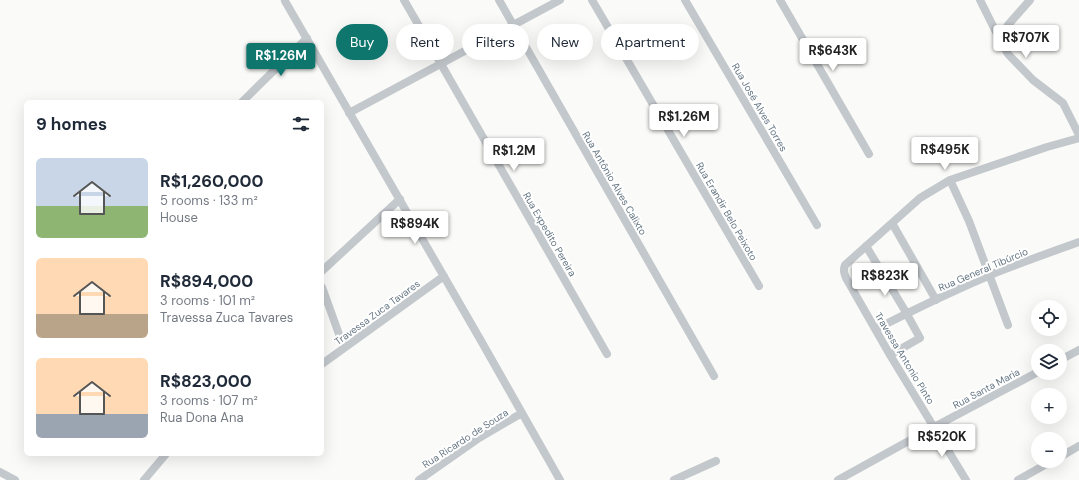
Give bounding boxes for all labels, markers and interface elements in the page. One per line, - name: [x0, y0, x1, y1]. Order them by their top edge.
- chip: Buy: [336, 24, 388, 60]
- chip: Rent: [396, 24, 454, 60]
- chip: Filters: [462, 24, 529, 60]
- chip: New: [537, 24, 593, 60]
- chip: Apartment: [601, 24, 699, 60]
- pin: R$707K: [993, 25, 1059, 59]
- text: R$707K: [1002, 29, 1050, 46]
- pin: R$643K: [800, 38, 866, 72]
- text: R$643K: [808, 42, 858, 59]
- pin: R$1.26M: [244, 43, 318, 77]
- text: R$1.26M: [255, 47, 307, 64]
- street label: Rua José Alves Torres: [729, 61, 790, 154]
- pin: R$1.26M: [647, 104, 721, 138]
- text: R$1.26M: [658, 108, 710, 125]
- text: 9 homes: [36, 113, 107, 135]
- icon: filters: [290, 113, 312, 135]
- street label: Rua Antônio Alves Calixto: [580, 129, 650, 238]
- pin: R$495K: [912, 137, 978, 171]
- pin: R$1.2M: [481, 138, 547, 172]
- text: R$495K: [920, 141, 970, 158]
- text: R$1.2M: [492, 142, 536, 159]
- street label: Rua Erandir Belo Peixoto: [693, 160, 760, 263]
- text: R$1,260,000: [160, 170, 264, 192]
- icon: home: [68, 174, 116, 222]
- street label: Rua Expedito Pereira: [520, 190, 579, 279]
- text: 5 rooms · 133 m²: [160, 192, 258, 209]
- text: House: [160, 209, 198, 226]
- pin: R$894K: [382, 211, 448, 245]
- text: R$894K: [390, 215, 440, 232]
- street label: Rua General Tibúrcio: [936, 245, 1030, 294]
- pin: R$823K: [852, 263, 918, 297]
- text: R$823K: [861, 267, 909, 284]
- text: R$894,000: [160, 270, 253, 292]
- icon: home: [68, 274, 116, 322]
- street label: Travessa Zuca Tavares: [332, 277, 423, 348]
- text: 3 rooms · 101 m²: [160, 292, 255, 309]
- map controls: [1031, 300, 1067, 468]
- button: locate: [1031, 300, 1067, 336]
- text: Travessa Zuca Tavares: [160, 309, 293, 326]
- street label: Travessa Antonio Pinto: [872, 310, 937, 407]
- button: layers: [1031, 344, 1067, 380]
- street label: Rua Santa Maria: [950, 365, 1022, 412]
- text: R$823,000: [160, 370, 252, 392]
- icon: home: [68, 374, 116, 422]
- button: +: [1031, 388, 1067, 424]
- text: 3 rooms · 107 m²: [160, 392, 258, 409]
- street label: Rua Ricardo de Souza: [420, 406, 511, 471]
- text: Rua Dona Ana: [160, 409, 244, 426]
- pin: R$520K: [909, 424, 975, 458]
- text: R$520K: [917, 428, 967, 445]
- button: −: [1031, 432, 1067, 468]

